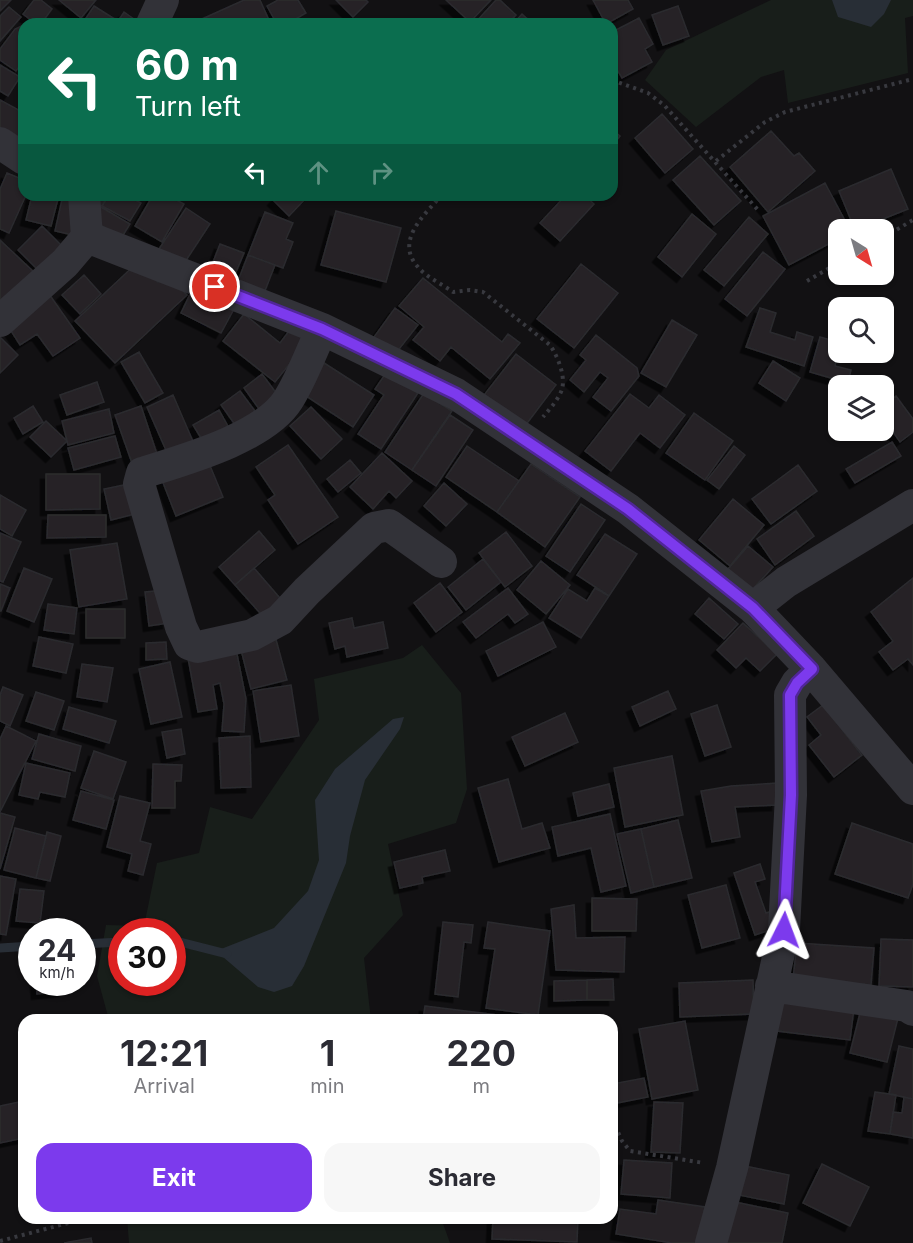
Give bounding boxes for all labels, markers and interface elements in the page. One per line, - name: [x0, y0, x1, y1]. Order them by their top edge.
- text: 60 m: [135, 39, 239, 90]
- icon: left: [36, 42, 114, 120]
- text: Turn left: [135, 90, 241, 123]
- icon: left: [239, 156, 272, 189]
- icon: ahead: [302, 156, 335, 189]
- icon: right: [365, 156, 398, 189]
- north arrow: [828, 219, 894, 285]
- map controls: [828, 219, 894, 441]
- pin: [189, 261, 240, 312]
- icon: arrive: [198, 270, 231, 303]
- button: search: [828, 297, 894, 363]
- button: layers: [828, 375, 894, 441]
- position arrow: [752, 898, 816, 962]
- speed limit sign: 30: [108, 918, 186, 996]
- text: 24: [38, 932, 76, 968]
- text: km/h: [39, 963, 75, 982]
- text: 12:21: [120, 1031, 208, 1075]
- text: 1: [320, 1031, 335, 1075]
- text: 220: [446, 1031, 516, 1075]
- text: Arrival: [133, 1074, 195, 1098]
- text: min: [310, 1074, 344, 1098]
- text: m: [472, 1074, 490, 1098]
- button: Exit: [36, 1143, 312, 1212]
- button: Share: [324, 1143, 600, 1212]

